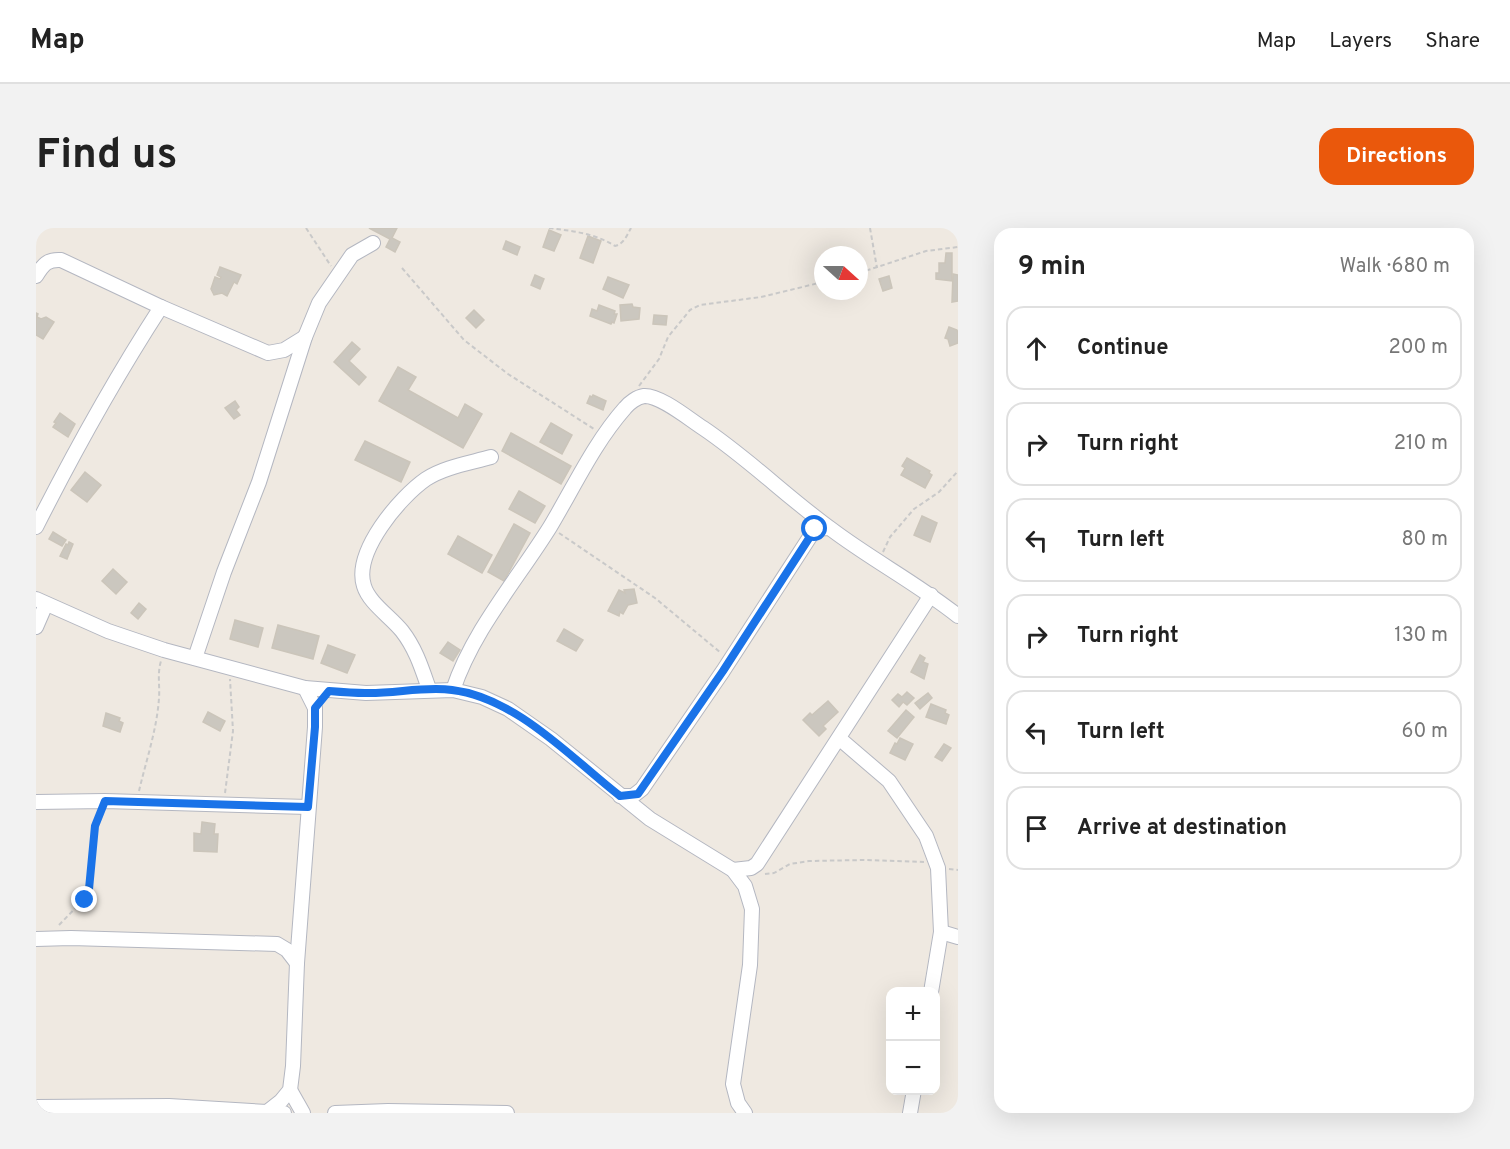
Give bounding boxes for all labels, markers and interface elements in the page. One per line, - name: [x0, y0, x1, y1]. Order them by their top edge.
- text: Map: [30, 23, 85, 59]
- text: Map: [1257, 28, 1296, 55]
- text: Layers: [1329, 28, 1392, 55]
- text: Share: [1425, 28, 1480, 55]
- button: Directions: [1319, 128, 1474, 185]
- text: Find us: [36, 130, 177, 183]
- north arrow: [814, 246, 868, 300]
- text: 9 min: [1018, 251, 1086, 284]
- text: Walk · 680 m: [1339, 254, 1450, 280]
- icon: ahead: [1020, 332, 1053, 365]
- text: Continue: [1077, 335, 1168, 362]
- text: 200 m: [1389, 335, 1448, 361]
- icon: right: [1020, 428, 1053, 461]
- text: Turn right: [1077, 431, 1179, 458]
- text: 210 m: [1394, 431, 1448, 457]
- route start: [801, 515, 827, 541]
- icon: left: [1020, 524, 1053, 557]
- text: Turn left: [1077, 527, 1165, 554]
- text: 80 m: [1402, 527, 1448, 553]
- icon: right: [1020, 620, 1053, 653]
- text: Turn right: [1077, 623, 1179, 650]
- text: 130 m: [1394, 623, 1448, 649]
- icon: left: [1020, 716, 1053, 749]
- text: Turn left: [1077, 719, 1165, 746]
- text: 60 m: [1402, 719, 1448, 745]
- icon: arrive: [1020, 812, 1053, 845]
- text: Arrive at destination: [1077, 815, 1287, 842]
- route end: [71, 886, 97, 912]
- map controls: [886, 987, 940, 1095]
- button: +: [886, 987, 940, 1041]
- button: −: [886, 1041, 940, 1095]

